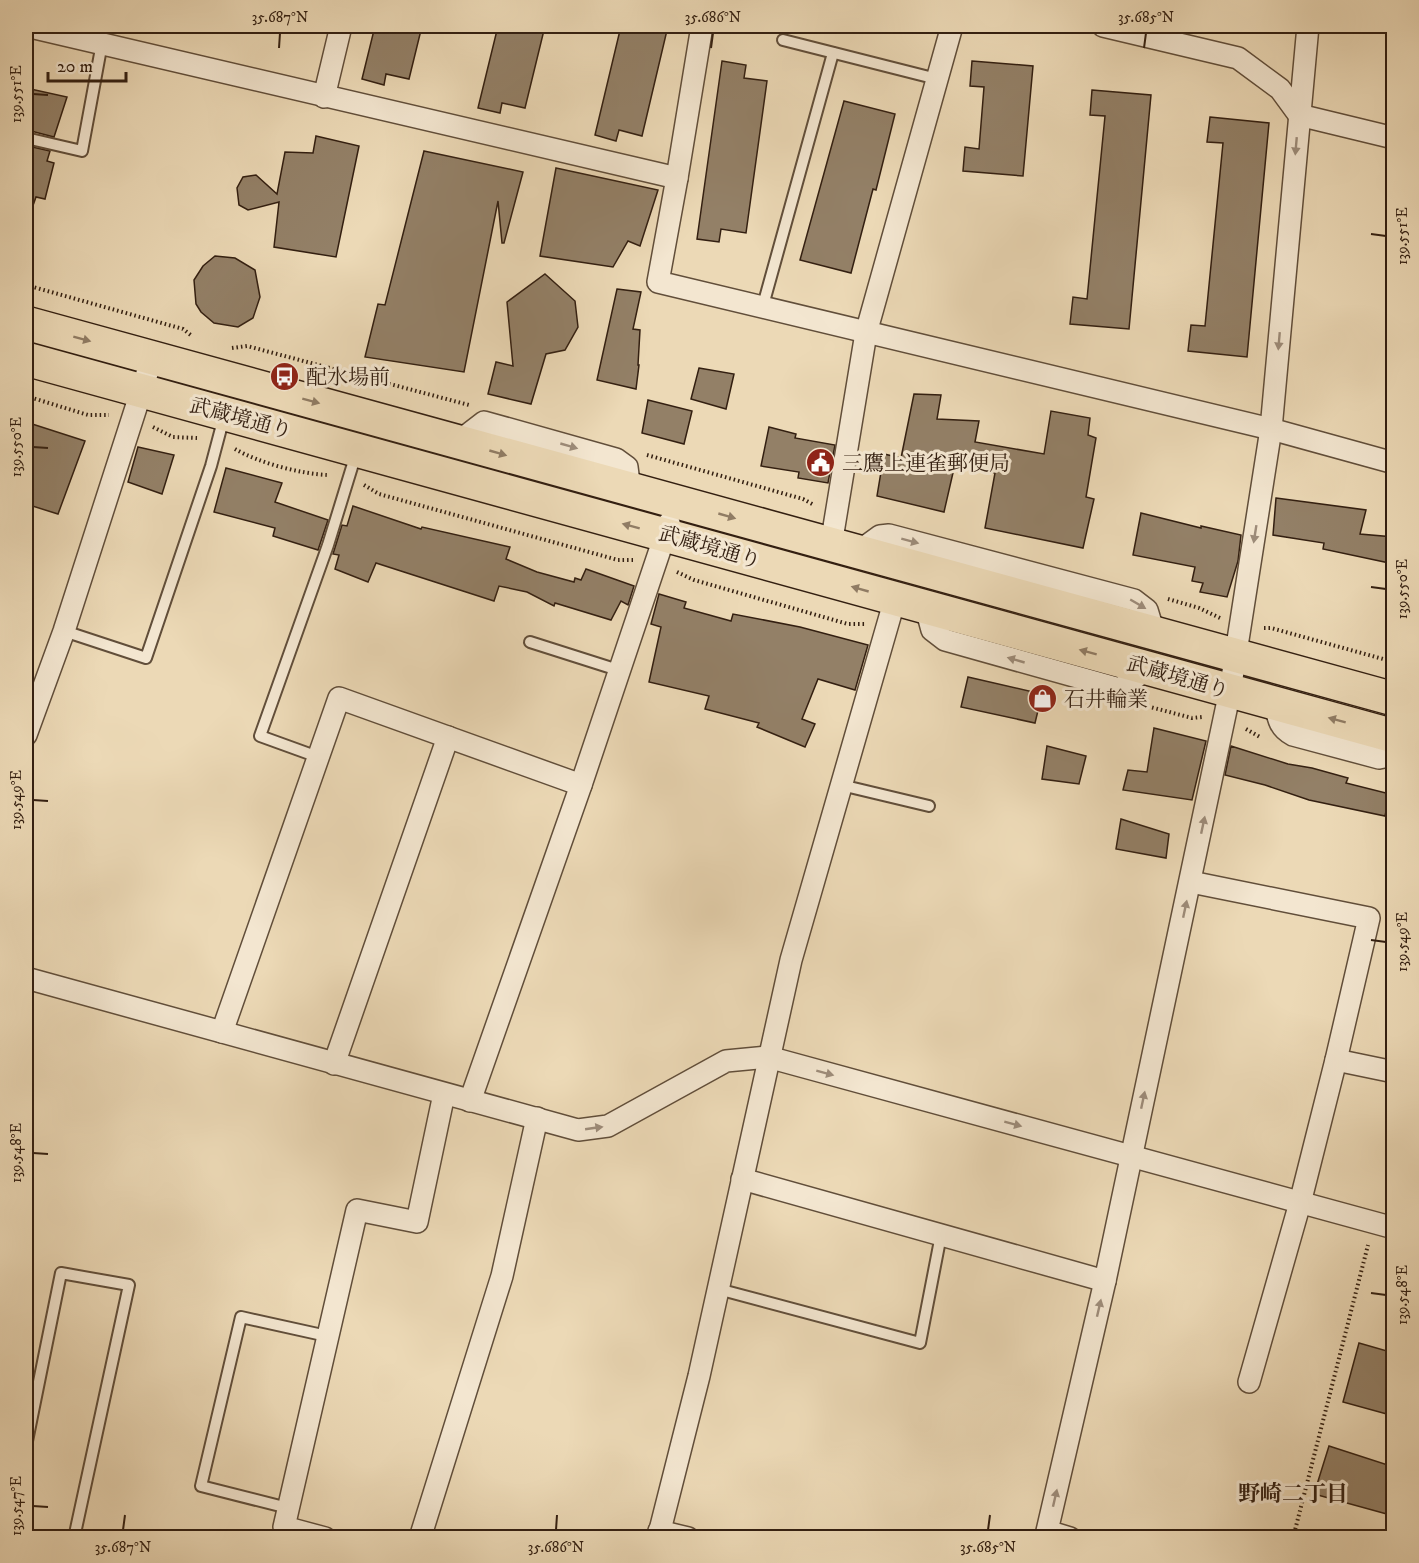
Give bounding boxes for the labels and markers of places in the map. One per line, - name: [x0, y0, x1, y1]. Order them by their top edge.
- bus stop icon: 配水場前: [269, 361, 301, 393]
- place label: 配水場前: [306, 365, 390, 391]
- public building icon: 三鷹上連雀郵便局: [805, 447, 837, 479]
- place label: 三鷹上連雀郵便局: [842, 451, 1010, 477]
- shop icon: 石井輪業: [1027, 683, 1059, 715]
- place label: 石井輪業: [1064, 687, 1148, 713]

